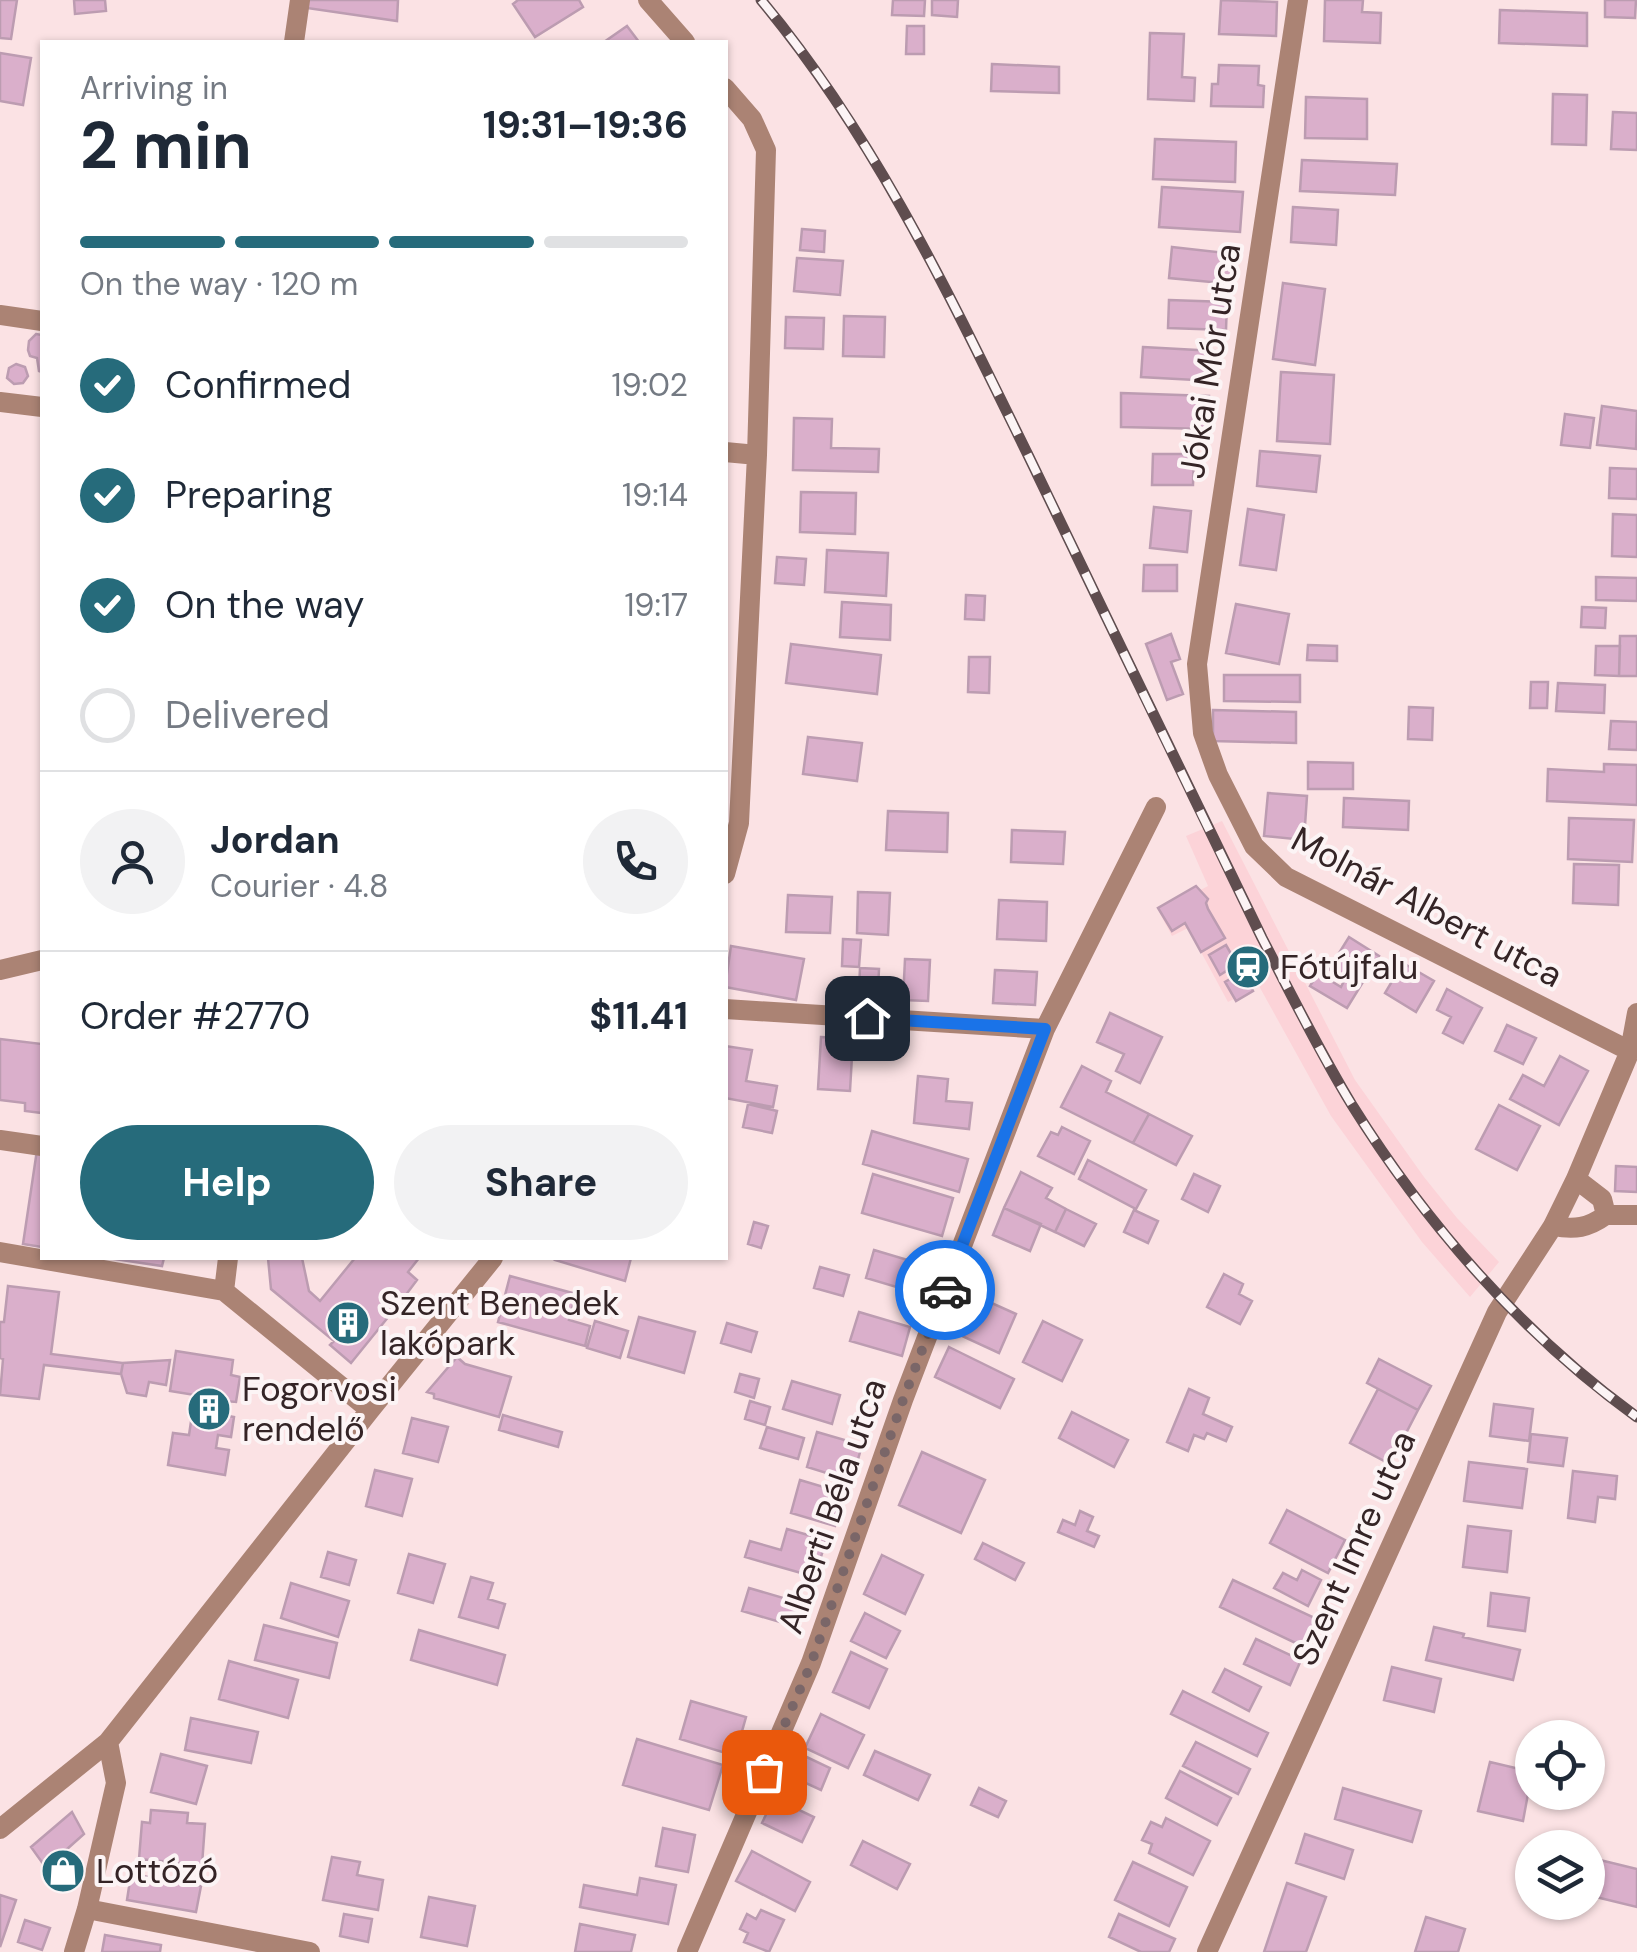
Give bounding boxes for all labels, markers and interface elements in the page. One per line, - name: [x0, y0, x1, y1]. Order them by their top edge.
- text: Arriving in: [80, 67, 228, 109]
- text: 19:31–19:36: [483, 100, 688, 150]
- text: 2 min: [80, 104, 252, 188]
- street label: Jókai Mór utca: [1169, 240, 1251, 482]
- text: On the way · 120 m: [80, 263, 358, 305]
- icon: check: [80, 358, 135, 413]
- text: Confirmed: [165, 360, 351, 410]
- text: 19:02: [611, 364, 688, 406]
- icon: check: [80, 468, 135, 523]
- text: Preparing: [165, 470, 333, 520]
- text: 19:14: [622, 474, 688, 516]
- icon: check: [80, 578, 135, 633]
- text: On the way: [165, 580, 364, 630]
- text: 19:17: [624, 584, 688, 626]
- text: Delivered: [165, 690, 330, 740]
- button: person: [80, 809, 185, 914]
- button: phone: [583, 809, 688, 914]
- text: Jordan: [210, 815, 340, 865]
- street label: Molnár Albert utca: [1284, 816, 1570, 998]
- text: Courier · 4.8: [210, 865, 388, 907]
- station icon: Fótújfalu: [1225, 944, 1271, 990]
- place label: Fótújfalu: [1280, 944, 1418, 990]
- pin: [825, 976, 910, 1061]
- text: Order #2770: [80, 991, 310, 1041]
- text: $11.41: [589, 991, 688, 1041]
- icon: home: [840, 991, 895, 1046]
- button: Help: [80, 1125, 374, 1240]
- button: Share: [394, 1125, 688, 1240]
- courier: [895, 1240, 995, 1340]
- icon: car: [918, 1263, 973, 1318]
- place label: Szent Benedek lakópark: [380, 1280, 620, 1366]
- building icon: Szent Benedek lakópark: [325, 1300, 371, 1346]
- place label: Fogorvosi rendelő: [242, 1366, 397, 1452]
- street label: Alberti Béla utca: [767, 1372, 897, 1640]
- building icon: Fogorvosi rendelő: [186, 1386, 232, 1432]
- street label: Szent Imre utca: [1282, 1423, 1426, 1673]
- map controls: [1515, 1720, 1605, 1920]
- button: locate: [1515, 1720, 1605, 1810]
- pin: [722, 1730, 807, 1815]
- icon: bag: [737, 1745, 792, 1800]
- button: layers: [1515, 1830, 1605, 1920]
- shop icon: Lottózó: [40, 1848, 86, 1894]
- place label: Lottózó: [96, 1848, 218, 1894]

